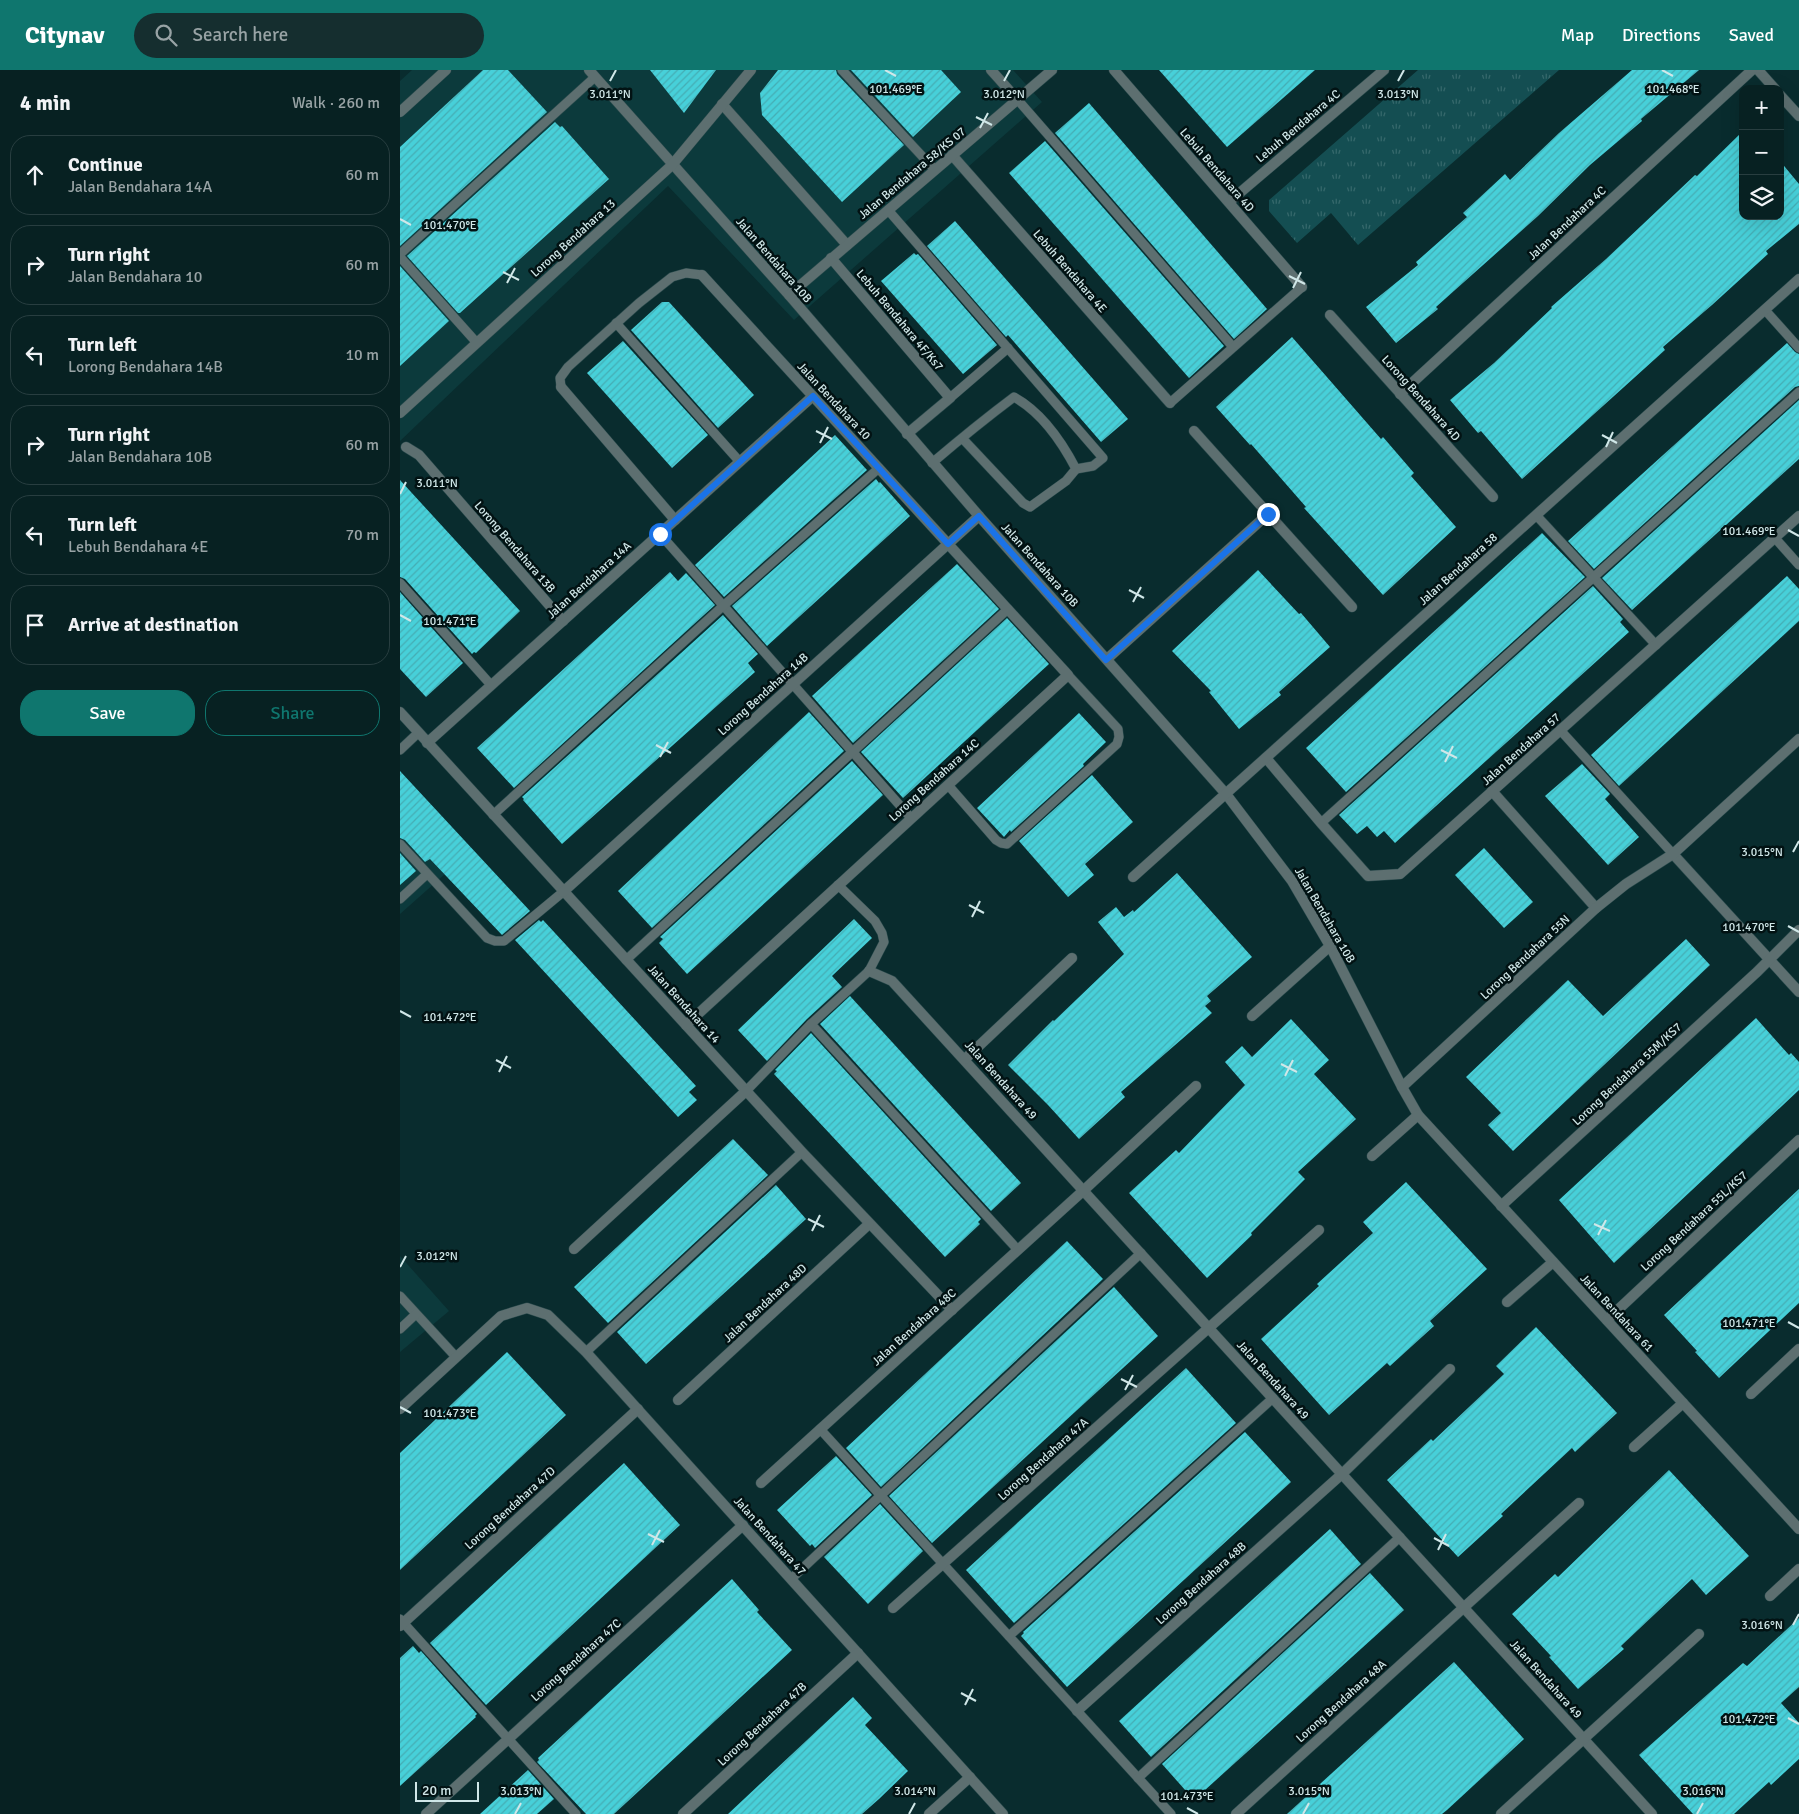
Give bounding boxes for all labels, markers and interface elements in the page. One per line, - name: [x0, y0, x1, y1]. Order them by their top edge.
- search box: [134, 13, 484, 58]
- text: Citynav: [25, 20, 104, 50]
- icon: search: [152, 21, 180, 49]
- text: Search here: [192, 23, 288, 47]
- text: Map: [1561, 24, 1594, 46]
- text: Directions: [1622, 24, 1701, 46]
- text: Saved: [1729, 24, 1774, 46]
- text: 101.469°E: [869, 82, 923, 97]
- text: 101.468°E: [1646, 82, 1700, 97]
- map controls: [1739, 85, 1784, 220]
- button: +: [1739, 85, 1784, 130]
- text: 3.011°N: [589, 87, 631, 102]
- text: 3.012°N: [983, 87, 1025, 102]
- street label: Lebuh Bendahara 4C: [1253, 87, 1344, 166]
- text: 3.013°N: [1377, 87, 1419, 102]
- text: 4 min: [20, 90, 71, 116]
- text: Walk · 260 m: [292, 93, 380, 113]
- street label: Jalan Bendahara 58/KS 07: [856, 124, 969, 223]
- street label: Lebuh Bendahara 4D: [1176, 125, 1257, 215]
- button: −: [1739, 130, 1784, 175]
- text: Continue: [68, 153, 143, 177]
- icon: ahead: [21, 161, 49, 189]
- text: 60 m: [345, 165, 379, 185]
- button: layers: [1739, 175, 1784, 220]
- text: Jalan Bendahara 14A: [68, 177, 212, 197]
- street label: Jalan Bendahara 4C: [1525, 183, 1610, 264]
- street label: Lorong Bendahara 13: [528, 196, 619, 280]
- street label: Jalan Bendahara 10B: [732, 215, 815, 306]
- text: 101.470°E: [423, 218, 477, 233]
- street label: Lebuh Bendahara 4E: [1029, 227, 1110, 316]
- text: Turn right: [68, 243, 150, 267]
- icon: right: [21, 251, 49, 279]
- text: 60 m: [345, 255, 379, 275]
- text: Jalan Bendahara 10: [68, 267, 202, 287]
- street label: Lebuh Bendahara 4F/Ks7: [853, 267, 946, 374]
- text: Turn left: [68, 333, 137, 357]
- icon: left: [21, 341, 49, 369]
- text: 10 m: [345, 345, 379, 365]
- street label: Lorong Bendahara 4D: [1378, 352, 1463, 445]
- text: Lorong Bendahara 14B: [68, 357, 223, 377]
- street label: Jalan Bendahara 10: [794, 359, 874, 443]
- text: Turn right: [68, 423, 150, 447]
- icon: right: [21, 431, 49, 459]
- text: 60 m: [345, 435, 379, 455]
- text: Jalan Bendahara 10B: [68, 447, 212, 467]
- text: 3.011°N: [416, 476, 458, 491]
- street label: Lorong Bendahara 13B: [471, 499, 558, 596]
- route end: [1257, 503, 1280, 526]
- text: Turn left: [68, 513, 137, 537]
- street label: Jalan Bendahara 10B: [998, 520, 1081, 611]
- icon: left: [21, 521, 49, 549]
- route start: [649, 523, 672, 546]
- text: 101.469°E: [1722, 524, 1776, 539]
- text: 70 m: [345, 525, 379, 545]
- street label: Jalan Bendahara 58: [1416, 530, 1501, 609]
- text: Lebuh Bendahara 4E: [68, 537, 208, 557]
- street label: Jalan Bendahara 14A: [544, 538, 635, 622]
- icon: arrive: [21, 611, 49, 639]
- text: Arrive at destination: [68, 613, 239, 637]
- text: 101.471°E: [423, 614, 477, 629]
- street label: Lorong Bendahara 14B: [715, 650, 812, 739]
- button: Save: [20, 690, 195, 736]
- button: Share: [205, 690, 380, 736]
- street label: Jalan Bendahara 57: [1479, 710, 1564, 789]
- street label: Lorong Bendahara 14C: [886, 736, 983, 825]
- text: 3.015°N: [1741, 845, 1783, 860]
- street label: Jalan Bendahara 10B: [1291, 865, 1358, 966]
- street label: Lorong Bendahara 55N: [1477, 912, 1573, 1003]
- text: 101.470°E: [1722, 920, 1776, 935]
- street label: Jalan Bendahara 14: [644, 962, 723, 1047]
- text: 101.472°E: [423, 1010, 477, 1025]
- street label: Lorong Bendahara 55M/KS7: [1570, 1020, 1685, 1129]
- street label: Jalan Bendahara 49: [961, 1038, 1040, 1123]
- street label: Lorong Bendahara 55L/KS7: [1638, 1168, 1751, 1275]
- text: 3.012°N: [416, 1249, 458, 1264]
- street label: Jalan Bendahara 48D: [721, 1261, 810, 1346]
- street label: Jalan Bendahara 61: [1577, 1271, 1657, 1355]
- street label: Jalan Bendahara 48C: [869, 1286, 960, 1369]
- text: 101.471°E: [1722, 1316, 1776, 1331]
- street label: Jalan Bendahara 49: [1233, 1338, 1312, 1423]
- text: 101.473°E: [423, 1406, 477, 1421]
- street label: Lorong Bendahara 47A: [995, 1414, 1092, 1504]
- street label: Lorong Bendahara 47D: [462, 1464, 559, 1553]
- street label: Jalan Bendahara 47: [730, 1494, 809, 1579]
- street label: Lorong Bendahara 48B: [1153, 1539, 1250, 1628]
- street label: Lorong Bendahara 47C: [528, 1616, 625, 1705]
- text: 3.016°N: [1741, 1618, 1783, 1633]
- street label: Jalan Bendahara 49: [1506, 1637, 1585, 1722]
- street label: Lorong Bendahara 48A: [1293, 1656, 1390, 1746]
- street label: Lorong Bendahara 47B: [715, 1679, 810, 1770]
- text: 101.472°E: [1722, 1712, 1776, 1727]
- scale bar: [415, 1779, 479, 1802]
- text: 20 m: [422, 1782, 451, 1799]
- text: 3.013°N: [500, 1784, 542, 1799]
- text: 3.014°N: [894, 1784, 936, 1799]
- text: 3.015°N: [1288, 1784, 1330, 1799]
- text: 3.016°N: [1682, 1784, 1724, 1799]
- text: 101.473°E: [1160, 1789, 1214, 1804]

